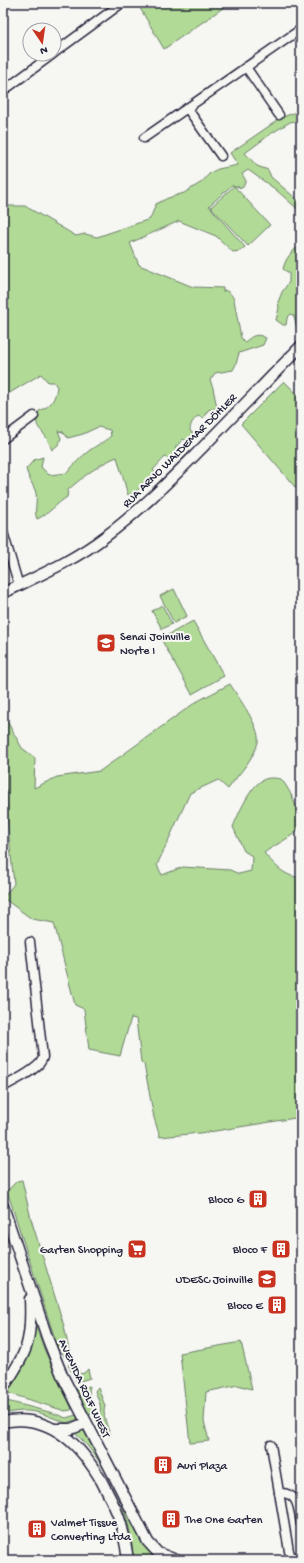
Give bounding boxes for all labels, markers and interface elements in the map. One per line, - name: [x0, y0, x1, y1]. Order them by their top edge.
- north arrow: [22, 22, 62, 62]
- text: N: [39, 43, 49, 56]
- street label: RUA ARNO WALDEMAR DÖHLER: [120, 391, 241, 512]
- place label: Senai Joinville Norte I: [120, 631, 191, 659]
- school or university icon: Senai Joinville Norte I: [95, 632, 117, 654]
- building icon: Bloco G: [247, 1188, 269, 1210]
- place label: Bloco G: [207, 1194, 244, 1208]
- supermarket icon: Garten Shopping: [126, 1238, 148, 1260]
- building icon: Bloco F: [270, 1238, 292, 1260]
- place label: Garten Shopping: [40, 1244, 123, 1258]
- place label: Bloco F: [232, 1244, 268, 1258]
- school or university icon: UDESC Joinville: [256, 1268, 278, 1290]
- place label: UDESC Joinville: [176, 1274, 254, 1288]
- building icon: Bloco E: [266, 1294, 288, 1316]
- place label: Bloco E: [226, 1300, 264, 1314]
- street label: AVENIDA ROLF WIEST: [54, 1337, 113, 1442]
- building icon: Auri Plaza: [152, 1454, 174, 1476]
- place label: Auri Plaza: [177, 1460, 228, 1474]
- building icon: The One Garten: [160, 1508, 182, 1530]
- place label: The One Garten: [184, 1514, 263, 1528]
- place label: Valmet Tissue Converting Ltda: [50, 1517, 131, 1545]
- building icon: Valmet Tissue Converting Ltda: [26, 1518, 48, 1540]

